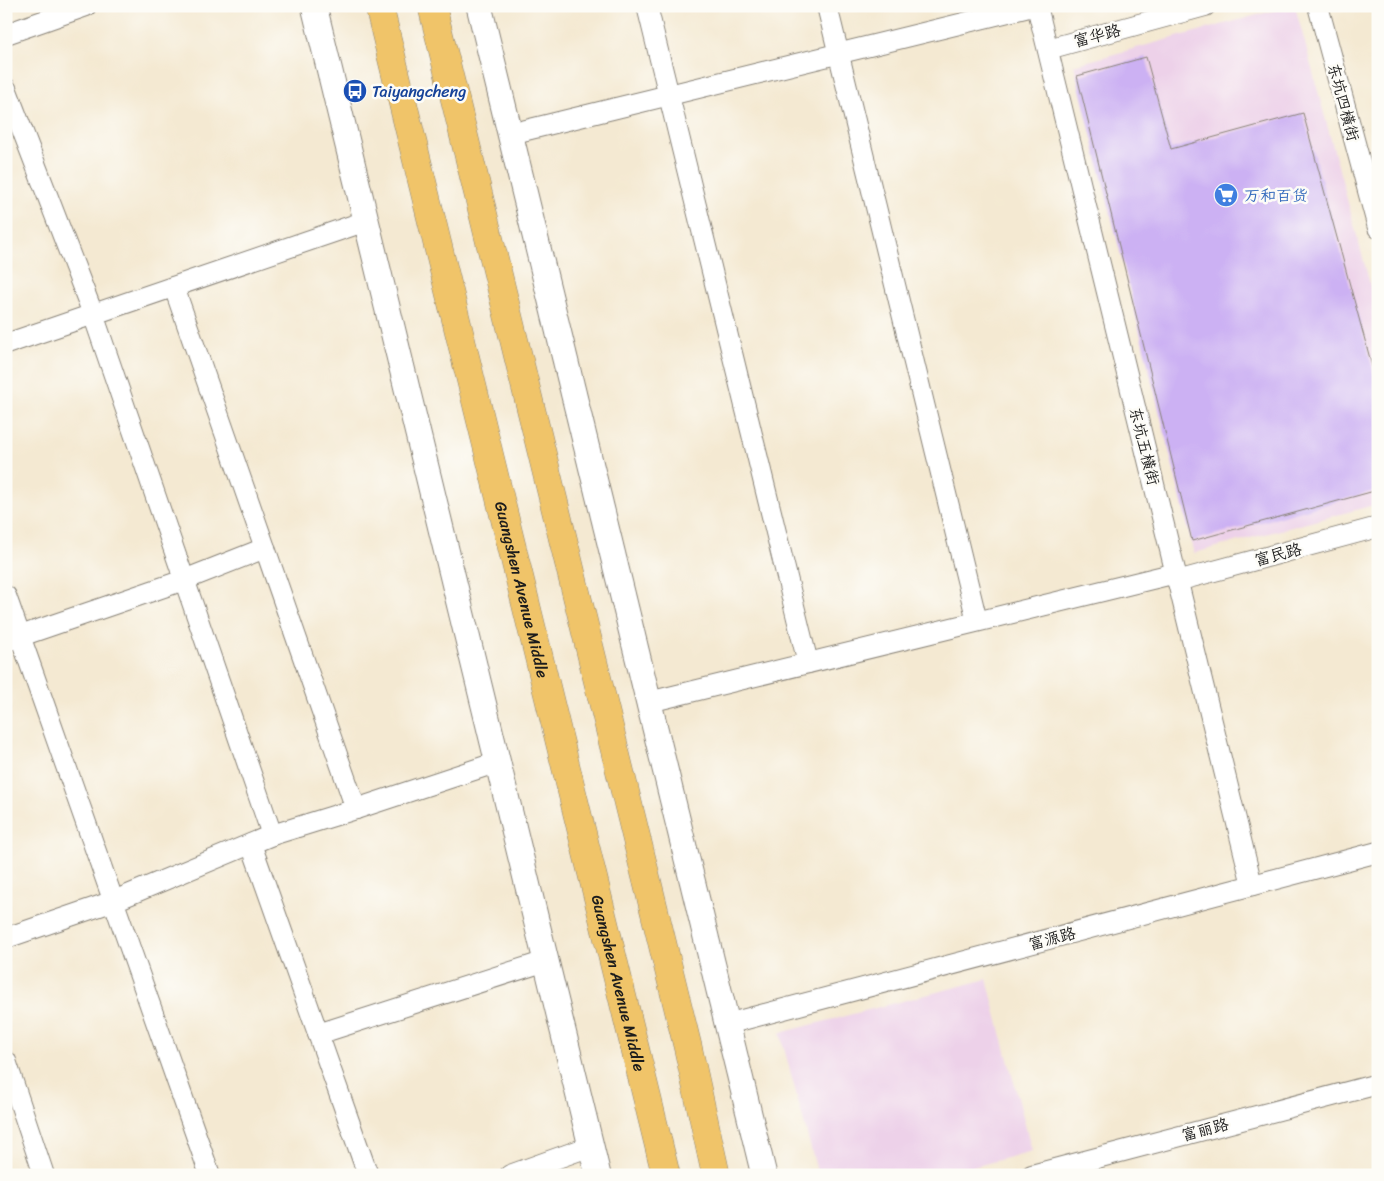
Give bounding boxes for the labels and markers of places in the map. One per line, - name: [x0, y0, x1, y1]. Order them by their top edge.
- place label: Taiyangcheng: [372, 77, 466, 106]
- bus stop icon: Taiyangcheng: [342, 78, 368, 104]
- place label: 万和百货: [1244, 181, 1308, 210]
- supermarket icon: 万和百货: [1213, 182, 1239, 208]

